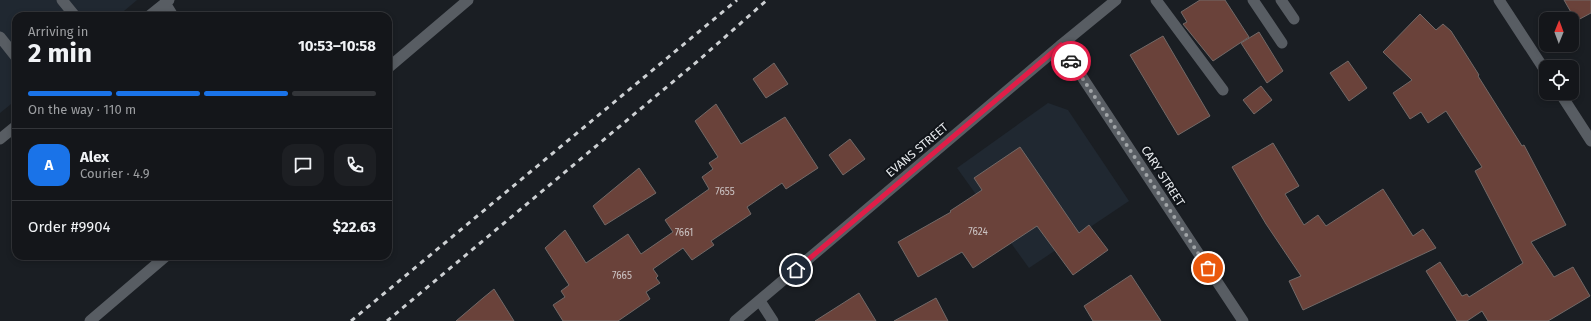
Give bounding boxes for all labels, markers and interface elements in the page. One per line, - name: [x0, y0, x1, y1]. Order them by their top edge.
- north arrow: [1539, 12, 1579, 52]
- map controls: [1539, 12, 1579, 100]
- text: Arriving in: [28, 24, 88, 39]
- text: 10:53–10:58: [298, 37, 376, 55]
- text: 2 min: [28, 38, 92, 69]
- courier: [1051, 41, 1091, 81]
- icon: car: [1060, 50, 1082, 72]
- button: locate: [1539, 60, 1579, 100]
- text: On the way · 110 m: [28, 102, 136, 117]
- street label: EVANS STREET: [883, 120, 951, 180]
- street label: CARY STREET: [1138, 143, 1188, 209]
- button: chat: [282, 144, 324, 186]
- button: phone: [334, 144, 376, 186]
- text: Alex: [80, 148, 109, 166]
- text: A: [45, 156, 53, 174]
- text: Courier · 4.9: [80, 166, 150, 181]
- house number: 7655: [715, 186, 735, 198]
- text: Order #9904: [28, 218, 111, 236]
- text: $22.63: [333, 218, 376, 236]
- house number: 7624: [968, 226, 988, 238]
- house number: 7661: [675, 227, 693, 239]
- pin: [1191, 251, 1225, 285]
- pin: [779, 253, 813, 287]
- icon: bag: [1197, 257, 1219, 279]
- icon: home: [785, 259, 807, 281]
- house number: 7665: [612, 270, 632, 282]

